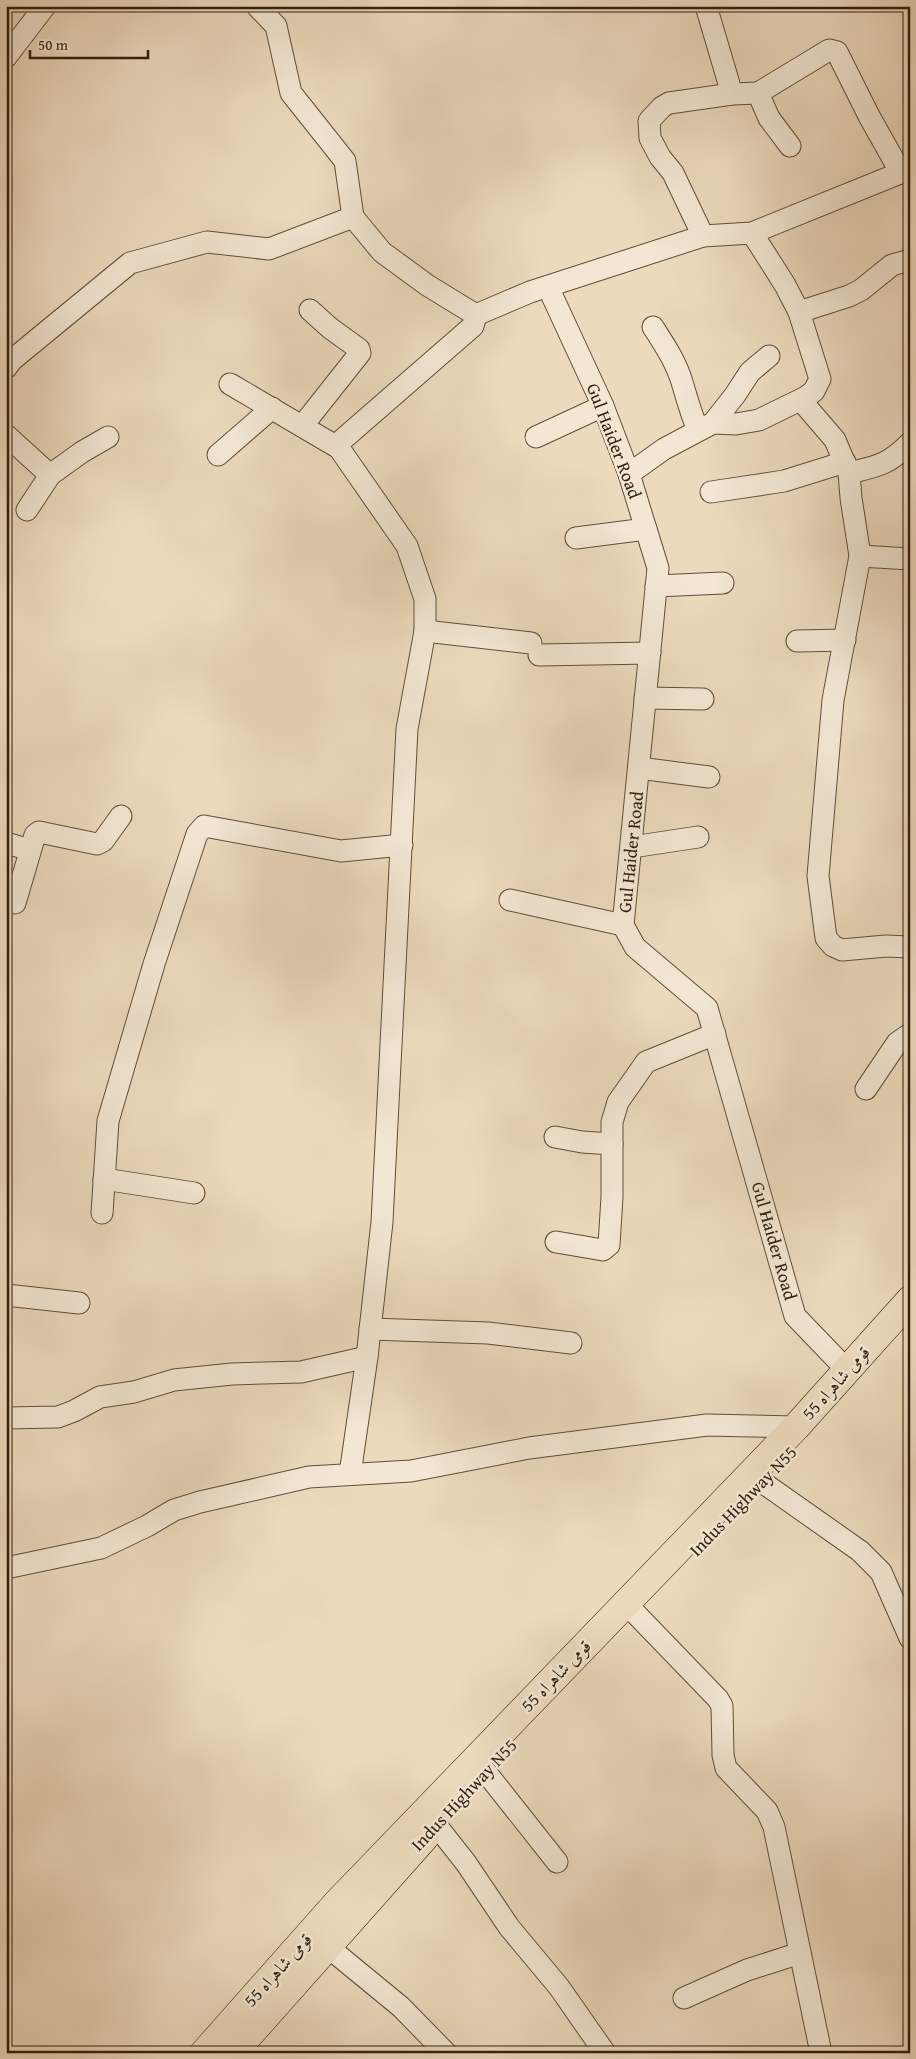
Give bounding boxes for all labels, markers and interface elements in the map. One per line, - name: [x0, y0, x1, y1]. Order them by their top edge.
- scale bar: [30, 28, 148, 60]
- text: 50 m: [38, 34, 69, 55]
- street label: Gul Haider Road: [580, 379, 649, 503]
- street label: Gul Haider Road: [611, 789, 650, 914]
- street label: Gul Haider Road: [745, 1179, 804, 1304]
- street label: قومی شاہراہ 55: [795, 1340, 876, 1426]
- street label: Indus Highway N55: [682, 1439, 803, 1562]
- street label: قومی شاہراہ 55: [514, 1633, 597, 1718]
- street label: Indus Highway N55: [404, 1732, 523, 1857]
- street label: قومی شاہراہ 55: [237, 1927, 318, 2013]

